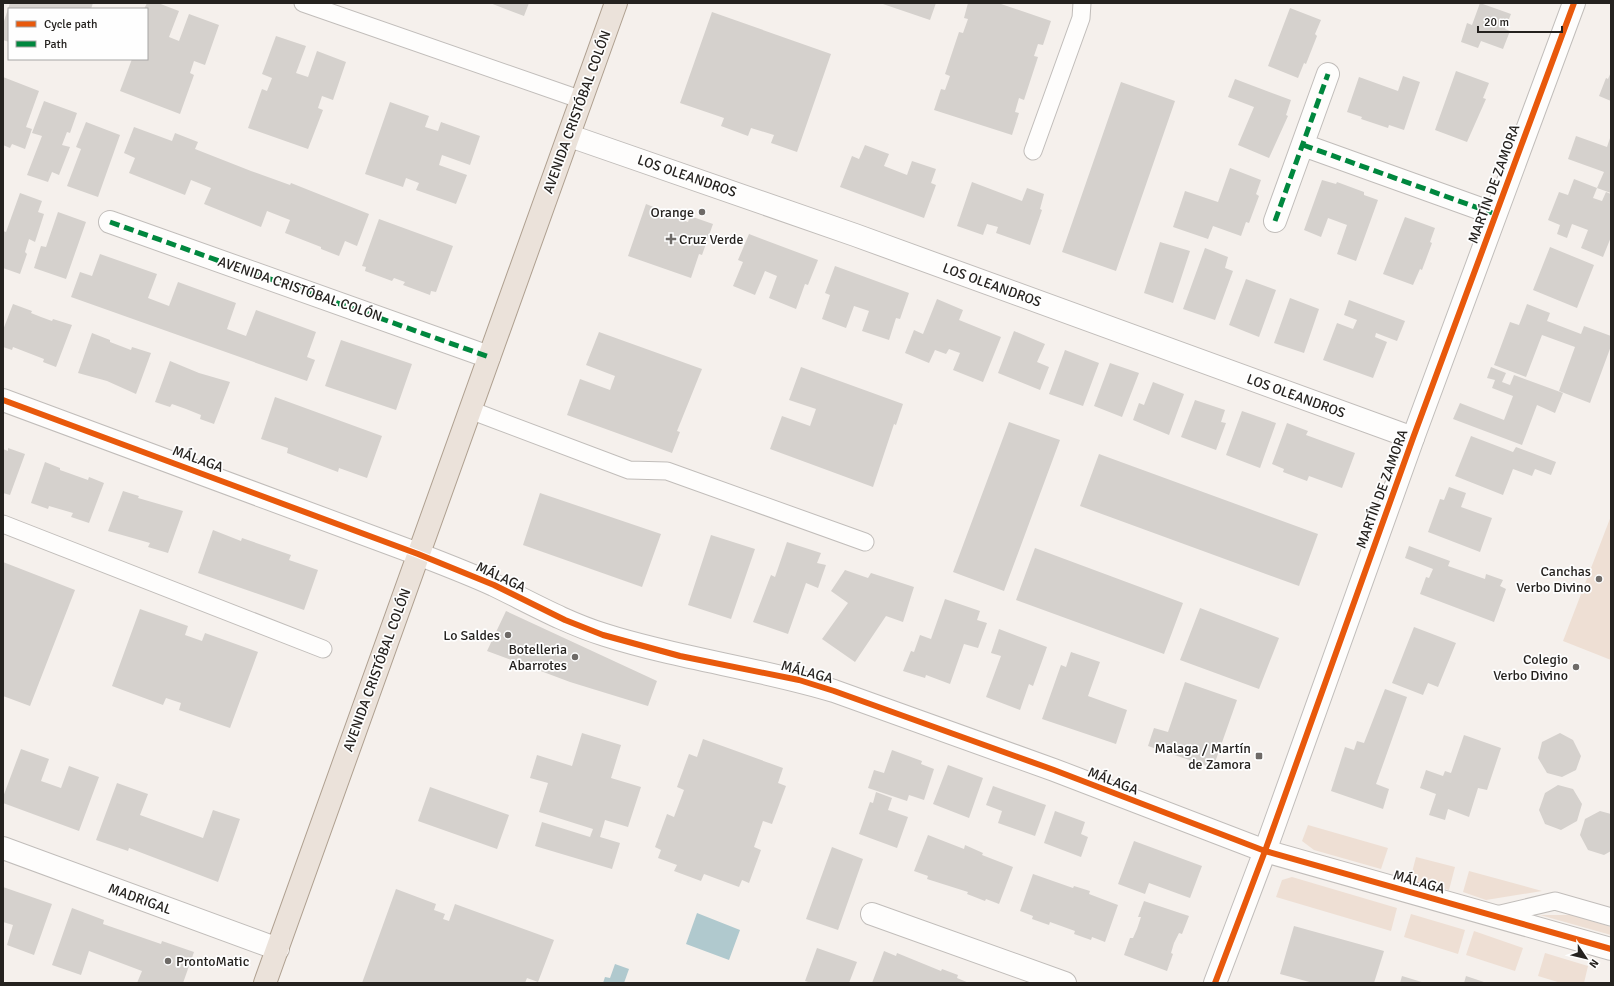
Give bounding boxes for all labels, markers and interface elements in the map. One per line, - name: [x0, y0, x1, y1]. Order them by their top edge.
- legend: [8, 8, 148, 60]
- scale bar: [1478, 8, 1562, 34]
- text: 20 m: [1484, 15, 1509, 30]
- text: Cycle path: [44, 17, 97, 32]
- street label: AVENIDA CRISTÓBAL COLÓN: [540, 28, 614, 196]
- text: Path: [44, 37, 67, 52]
- street label: MARTÍN DE ZAMORA: [1465, 122, 1524, 246]
- street label: LOS OLEANDROS: [635, 151, 739, 201]
- place label: Orange: [651, 204, 694, 221]
- marker: Orange: [697, 207, 707, 217]
- place label: Cruz Verde: [679, 231, 743, 248]
- marker: Cruz Verde: [666, 234, 676, 244]
- street label: AVENIDA CRISTÓBAL COLÓN: [216, 253, 384, 325]
- street label: LOS OLEANDROS: [940, 259, 1044, 311]
- street label: LOS OLEANDROS: [1244, 370, 1348, 422]
- street label: MARTÍN DE ZAMORA: [1353, 427, 1412, 551]
- street label: MÁLAGA: [170, 442, 226, 476]
- street label: MÁLAGA: [473, 558, 529, 596]
- place label: Canchas Verbo Divino: [1516, 563, 1591, 596]
- marker: Canchas Verbo Divino: [1594, 574, 1604, 584]
- street label: AVENIDA CRISTÓBAL COLÓN: [340, 586, 414, 754]
- place label: Lo Saldes: [443, 627, 500, 644]
- marker: Lo Saldes: [503, 630, 513, 640]
- place label: Botelleria Abarrotes: [508, 641, 567, 674]
- place label: Colegio Verbo Divino: [1493, 651, 1568, 684]
- marker: Botelleria Abarrotes: [570, 652, 580, 662]
- street label: MÁLAGA: [779, 657, 835, 687]
- marker: Colegio Verbo Divino: [1571, 662, 1581, 672]
- place label: Malaga / Martín de Zamora: [1155, 740, 1251, 773]
- marker: Malaga / Martín de Zamora: [1254, 751, 1264, 761]
- street label: MÁLAGA: [1085, 764, 1141, 799]
- street label: MÁLAGA: [1391, 867, 1447, 898]
- street label: MADRIGAL: [106, 880, 174, 918]
- north arrow: [1566, 938, 1606, 978]
- place label: ProntoMatic: [176, 953, 250, 970]
- marker: ProntoMatic: [163, 956, 173, 966]
- text: N: [1586, 957, 1601, 970]

